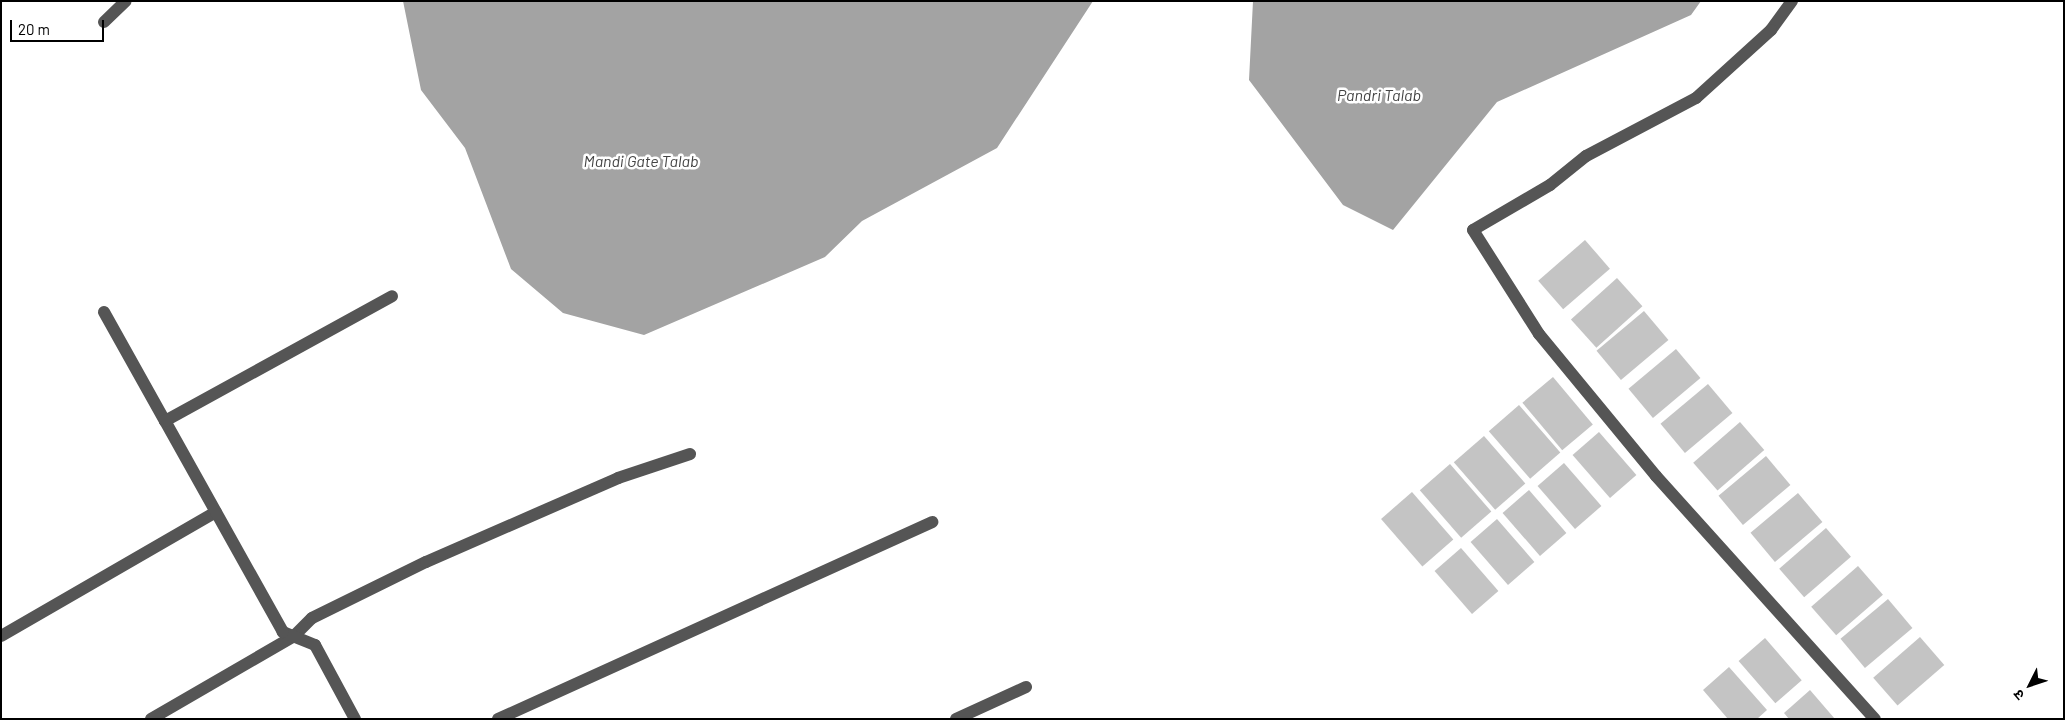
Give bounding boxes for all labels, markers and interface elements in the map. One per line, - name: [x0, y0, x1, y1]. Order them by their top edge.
- scale bar: [12, 10, 106, 42]
- text: 20 m: [18, 20, 50, 38]
- water label: Pandri Talab: [1337, 85, 1421, 105]
- water label: Mandi Gate Talab: [584, 151, 698, 171]
- north arrow: [2005, 660, 2055, 710]
- text: उ: [2009, 687, 2027, 704]

